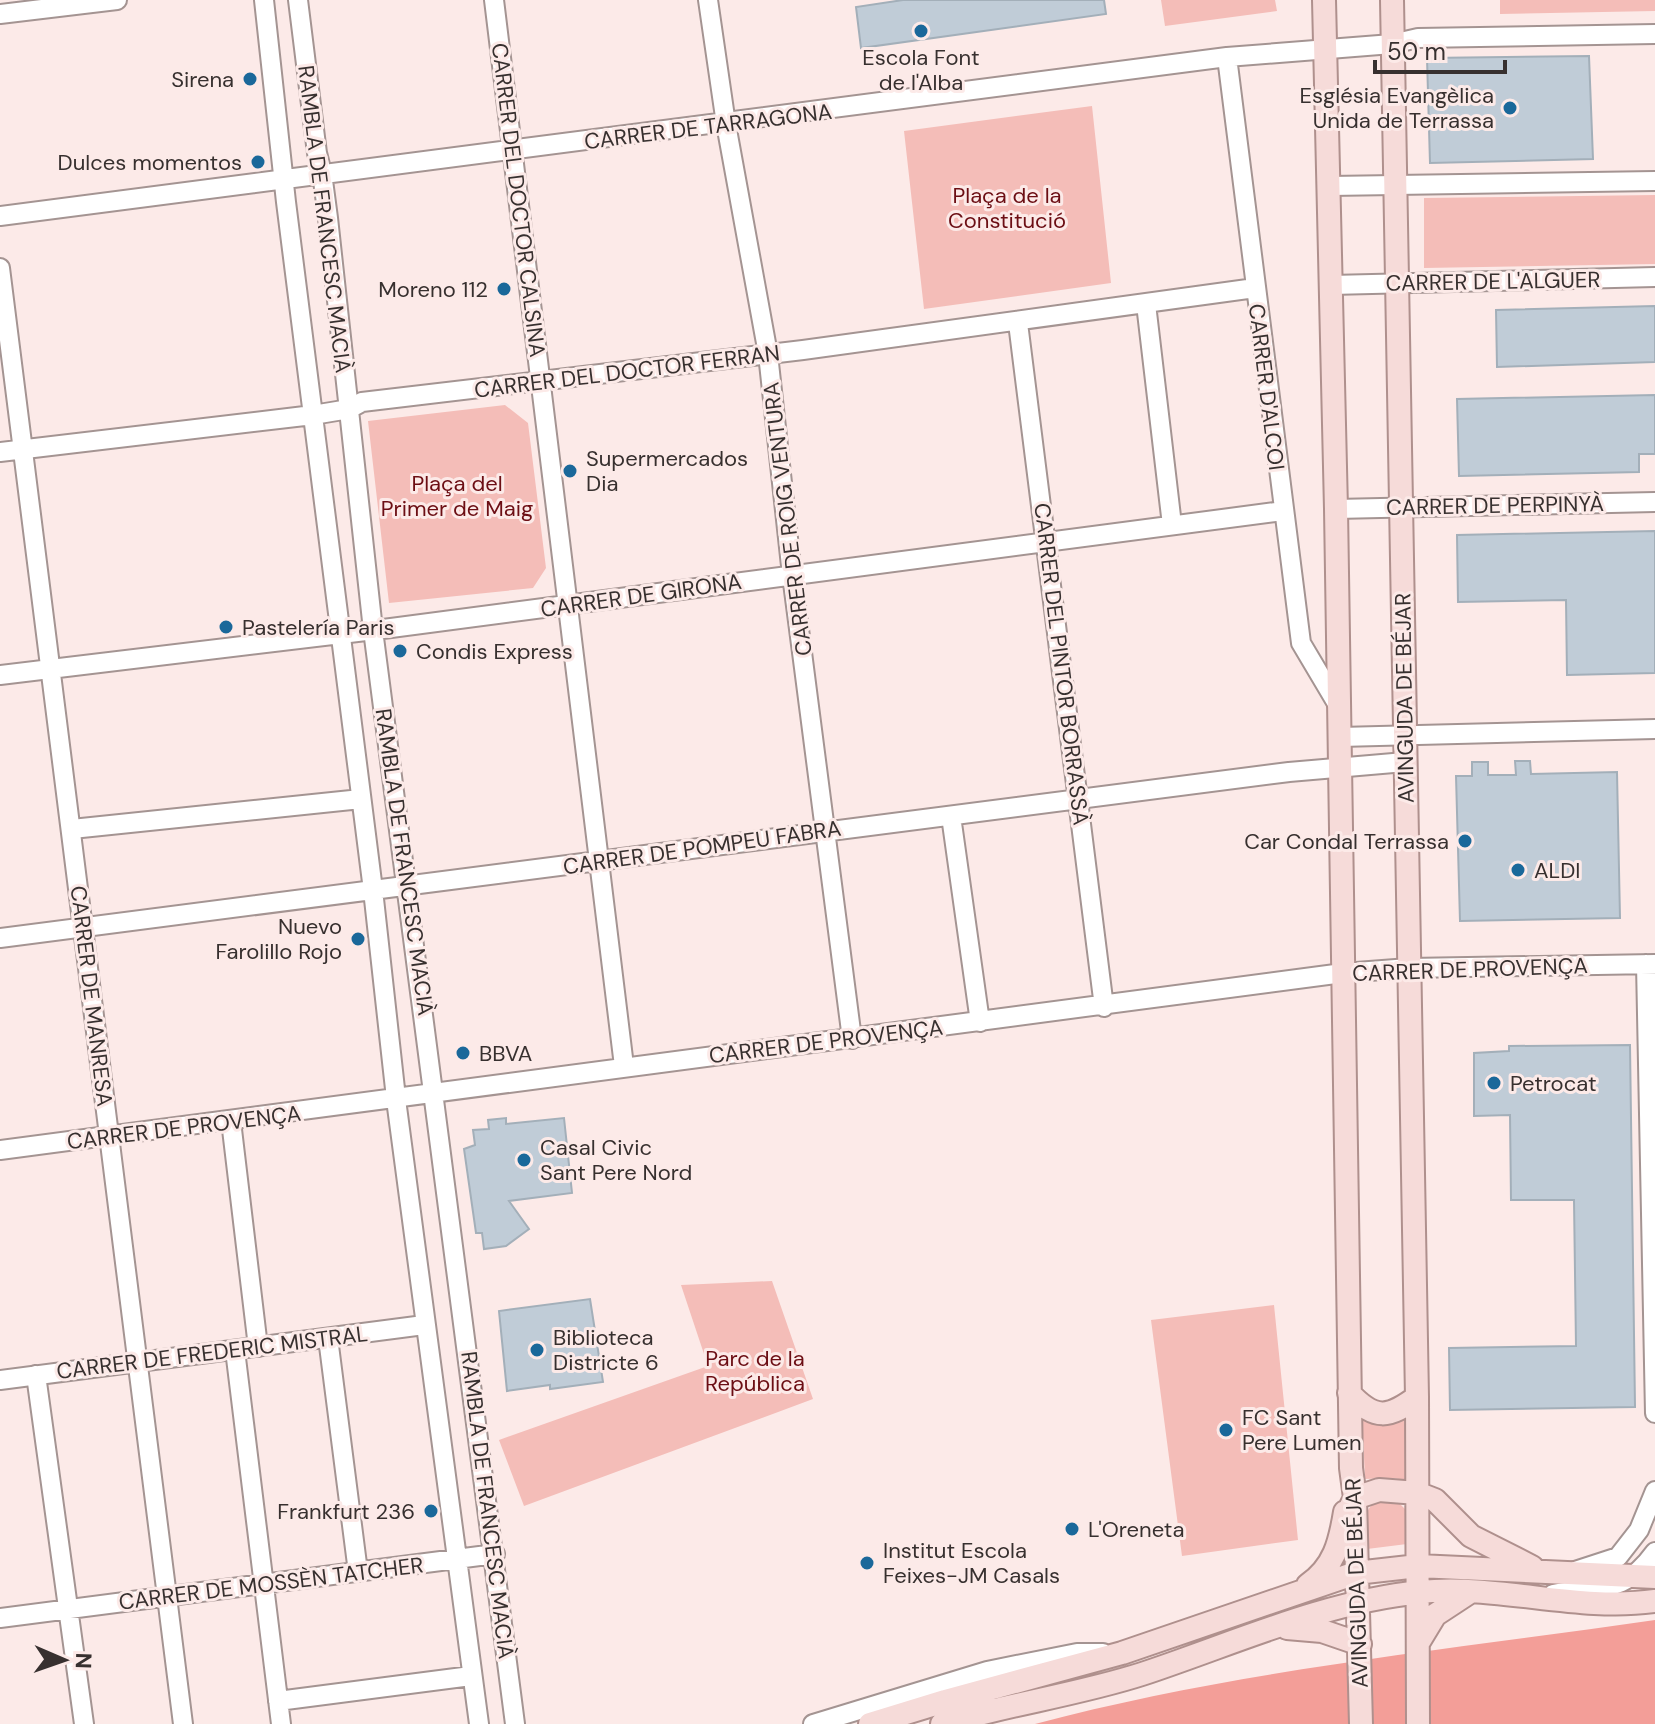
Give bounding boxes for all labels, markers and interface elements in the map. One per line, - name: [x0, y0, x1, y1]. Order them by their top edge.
- marker: Escola Font de l'Alba: [912, 22, 930, 40]
- scale bar: [1375, 24, 1505, 74]
- text: 50 m: [1387, 36, 1446, 67]
- street label: CARRER DEL DOCTOR CALSINA: [485, 41, 552, 359]
- place label: Escola Font de l'Alba: [862, 43, 980, 97]
- street label: RAMBLA DE FRANCESC MACIÀ: [291, 63, 358, 375]
- place label: Sirena: [171, 65, 234, 94]
- marker: Sirena: [241, 70, 259, 88]
- place label: Església Evangèlica Unida de Terrassa: [1300, 81, 1494, 135]
- street label: CARRER DE TARRAGONA: [582, 97, 834, 156]
- marker: Església Evangèlica Unida de Terrassa: [1501, 99, 1519, 117]
- place label: Dulces momentos: [58, 148, 242, 177]
- marker: Dulces momentos: [249, 153, 267, 171]
- park label: Plaça de la Constitució: [948, 181, 1066, 235]
- street label: CARRER DE L'ALGUER: [1385, 265, 1601, 298]
- place label: Moreno 112: [378, 275, 488, 304]
- marker: Moreno 112: [495, 280, 513, 298]
- street label: CARRER D'ALCOI: [1242, 302, 1291, 472]
- street label: CARRER DEL DOCTOR FERRAN: [473, 338, 782, 405]
- street label: CARRER DE ROIG VENTURA: [756, 380, 819, 657]
- place label: Supermercados Dia: [586, 444, 748, 498]
- marker: Supermercados Dia: [561, 462, 579, 480]
- park label: Plaça del Primer de Maig: [381, 469, 533, 523]
- street label: CARRER DE PERPINYÀ: [1386, 489, 1604, 522]
- street label: CARRER DEL PINTOR BORRASSÀ: [1027, 501, 1096, 827]
- street label: CARRER DE GIRONA: [539, 567, 743, 624]
- street label: AVINGUDA DE BÉJAR: [1388, 593, 1421, 803]
- place label: Pastelería Paris: [242, 613, 395, 642]
- marker: Pastelería Paris: [217, 618, 235, 636]
- place label: Condis Express: [416, 637, 573, 666]
- marker: Condis Express: [391, 642, 409, 660]
- street label: RAMBLA DE FRANCESC MACIÀ: [369, 707, 440, 1018]
- street label: CARRER DE POMPEU FABRA: [561, 814, 843, 881]
- place label: Car Condal Terrassa: [1244, 827, 1449, 856]
- marker: Car Condal Terrassa: [1456, 832, 1474, 850]
- place label: ALDI: [1534, 856, 1581, 885]
- marker: ALDI: [1509, 861, 1527, 879]
- street label: CARRER DE MANRESA: [64, 884, 119, 1108]
- place label: Nuevo Farolillo Rojo: [215, 912, 342, 966]
- marker: Nuevo Farolillo Rojo: [349, 930, 367, 948]
- street label: CARRER DE PROVENÇA: [1352, 951, 1588, 988]
- street label: CARRER DE PROVENÇA: [707, 1013, 945, 1070]
- place label: BBVA: [479, 1039, 532, 1068]
- marker: BBVA: [454, 1044, 472, 1062]
- place label: Petrocat: [1510, 1069, 1597, 1098]
- marker: Petrocat: [1485, 1074, 1503, 1092]
- street label: CARRER DE PROVENÇA: [65, 1099, 303, 1156]
- place label: Casal Civic Sant Pere Nord: [540, 1133, 692, 1187]
- marker: Casal Civic Sant Pere Nord: [515, 1151, 533, 1169]
- street label: CARRER DE FREDERIC MISTRAL: [55, 1319, 369, 1386]
- place label: Biblioteca Districte 6: [553, 1323, 659, 1377]
- marker: Biblioteca Districte 6: [528, 1341, 546, 1359]
- park label: Parc de la República: [705, 1344, 805, 1398]
- street label: RAMBLA DE FRANCESC MACIÀ: [454, 1349, 521, 1661]
- place label: FC Sant Pere Lumen: [1242, 1403, 1362, 1457]
- marker: FC Sant Pere Lumen: [1217, 1421, 1235, 1439]
- street label: AVINGUDA DE BÉJAR: [1338, 1477, 1375, 1689]
- place label: Frankfurt 236: [277, 1497, 415, 1526]
- marker: Frankfurt 236: [422, 1502, 440, 1520]
- place label: L'Oreneta: [1088, 1515, 1184, 1544]
- marker: L'Oreneta: [1063, 1520, 1081, 1538]
- place label: Institut Escola Feixes-JM Casals: [883, 1536, 1060, 1590]
- street label: CARRER DE MOSSÈN TATCHER: [117, 1550, 425, 1617]
- marker: Institut Escola Feixes-JM Casals: [858, 1554, 876, 1572]
- north arrow: [24, 1620, 104, 1700]
- text: N: [69, 1652, 98, 1669]

